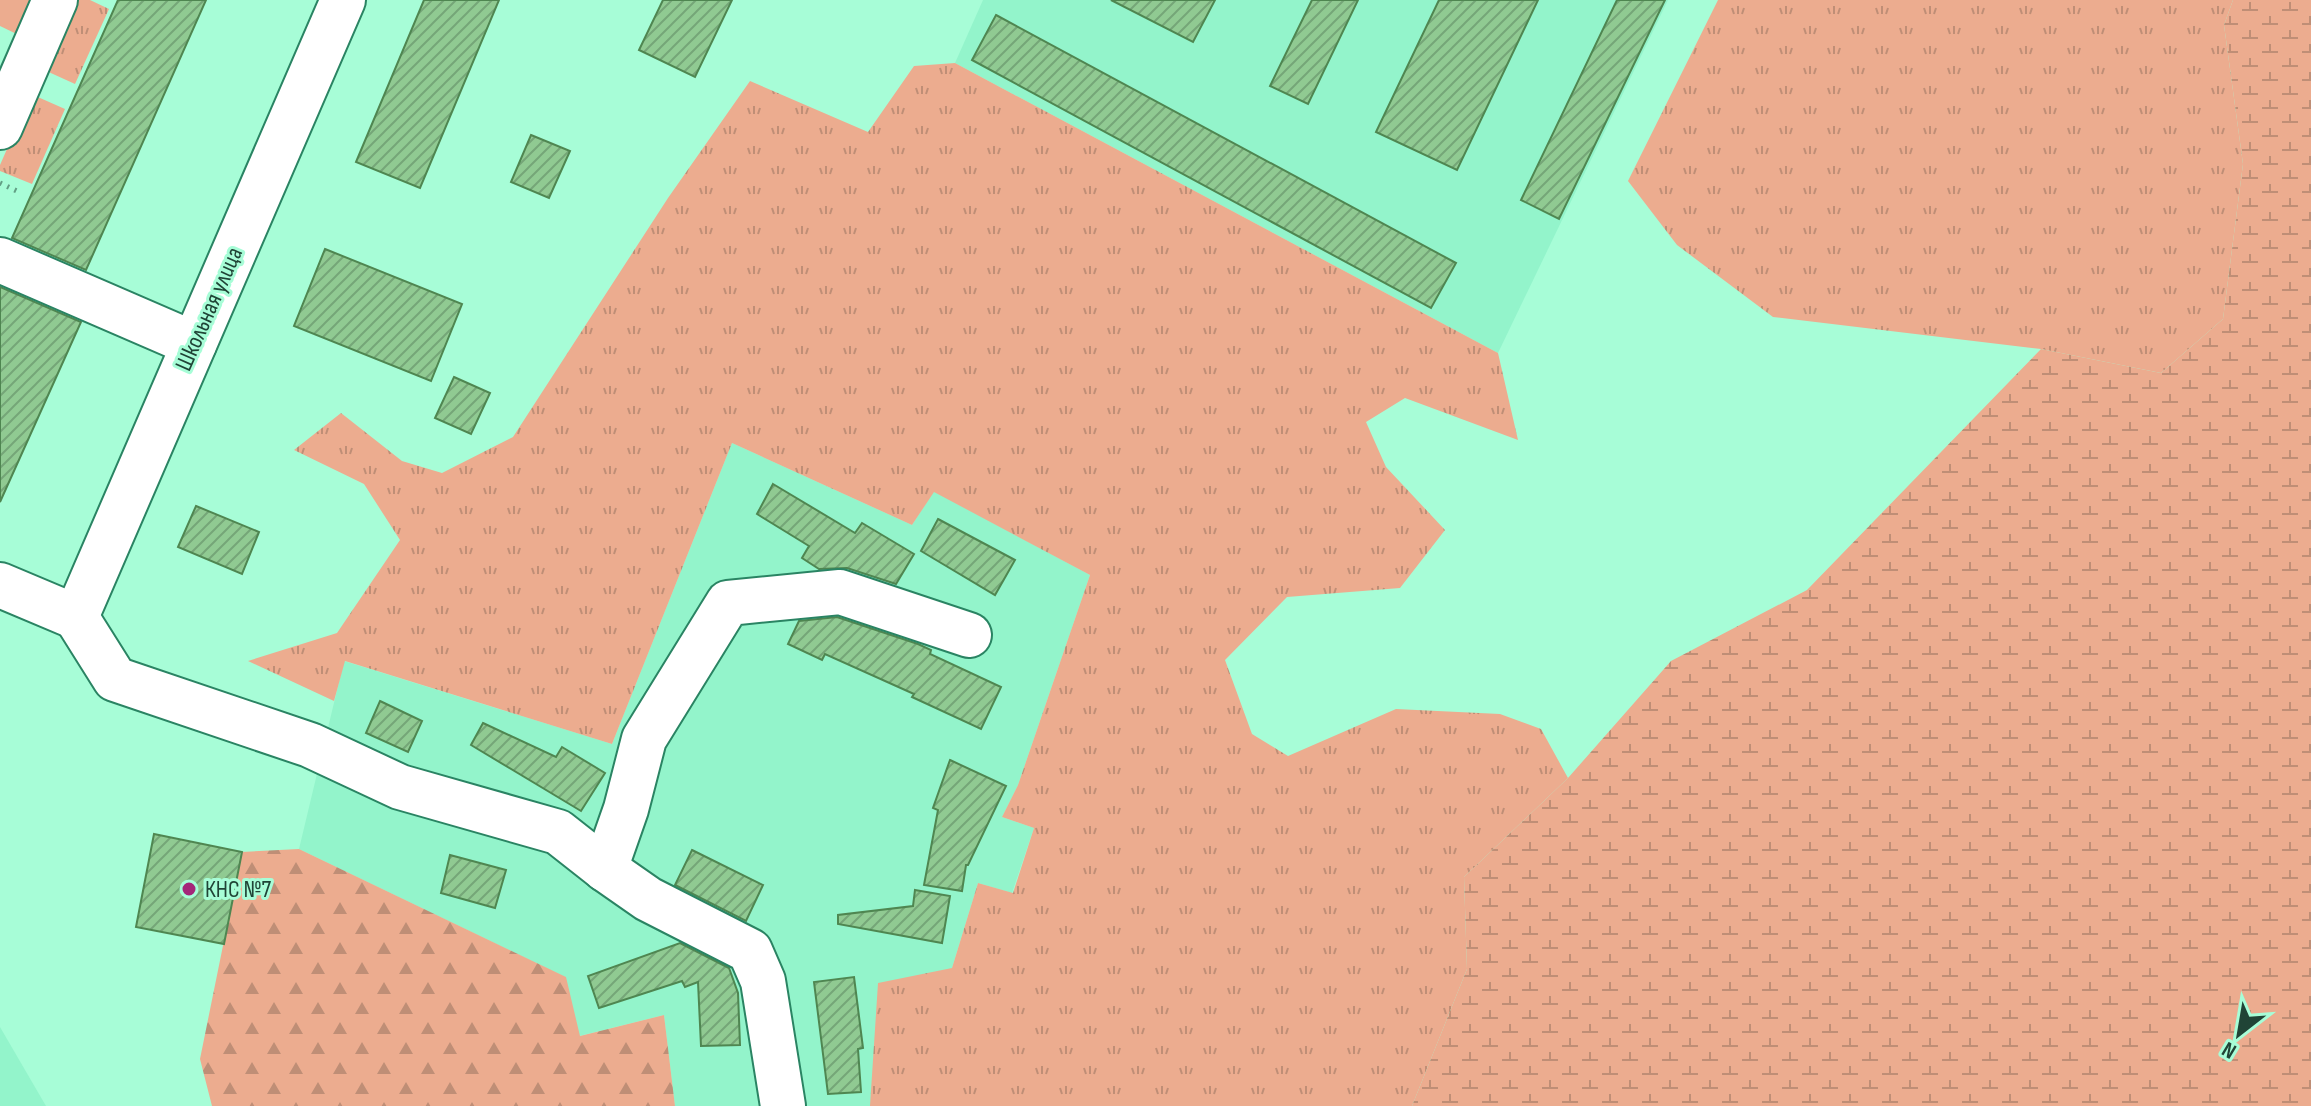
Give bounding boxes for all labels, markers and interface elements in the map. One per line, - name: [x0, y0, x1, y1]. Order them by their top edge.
- street label: Школьная улица: [169, 243, 249, 375]
- place label: КНС №7: [205, 875, 271, 904]
- marker: КНС №7: [180, 880, 198, 898]
- north arrow: [2199, 994, 2279, 1074]
- text: N: [2217, 1035, 2241, 1064]

